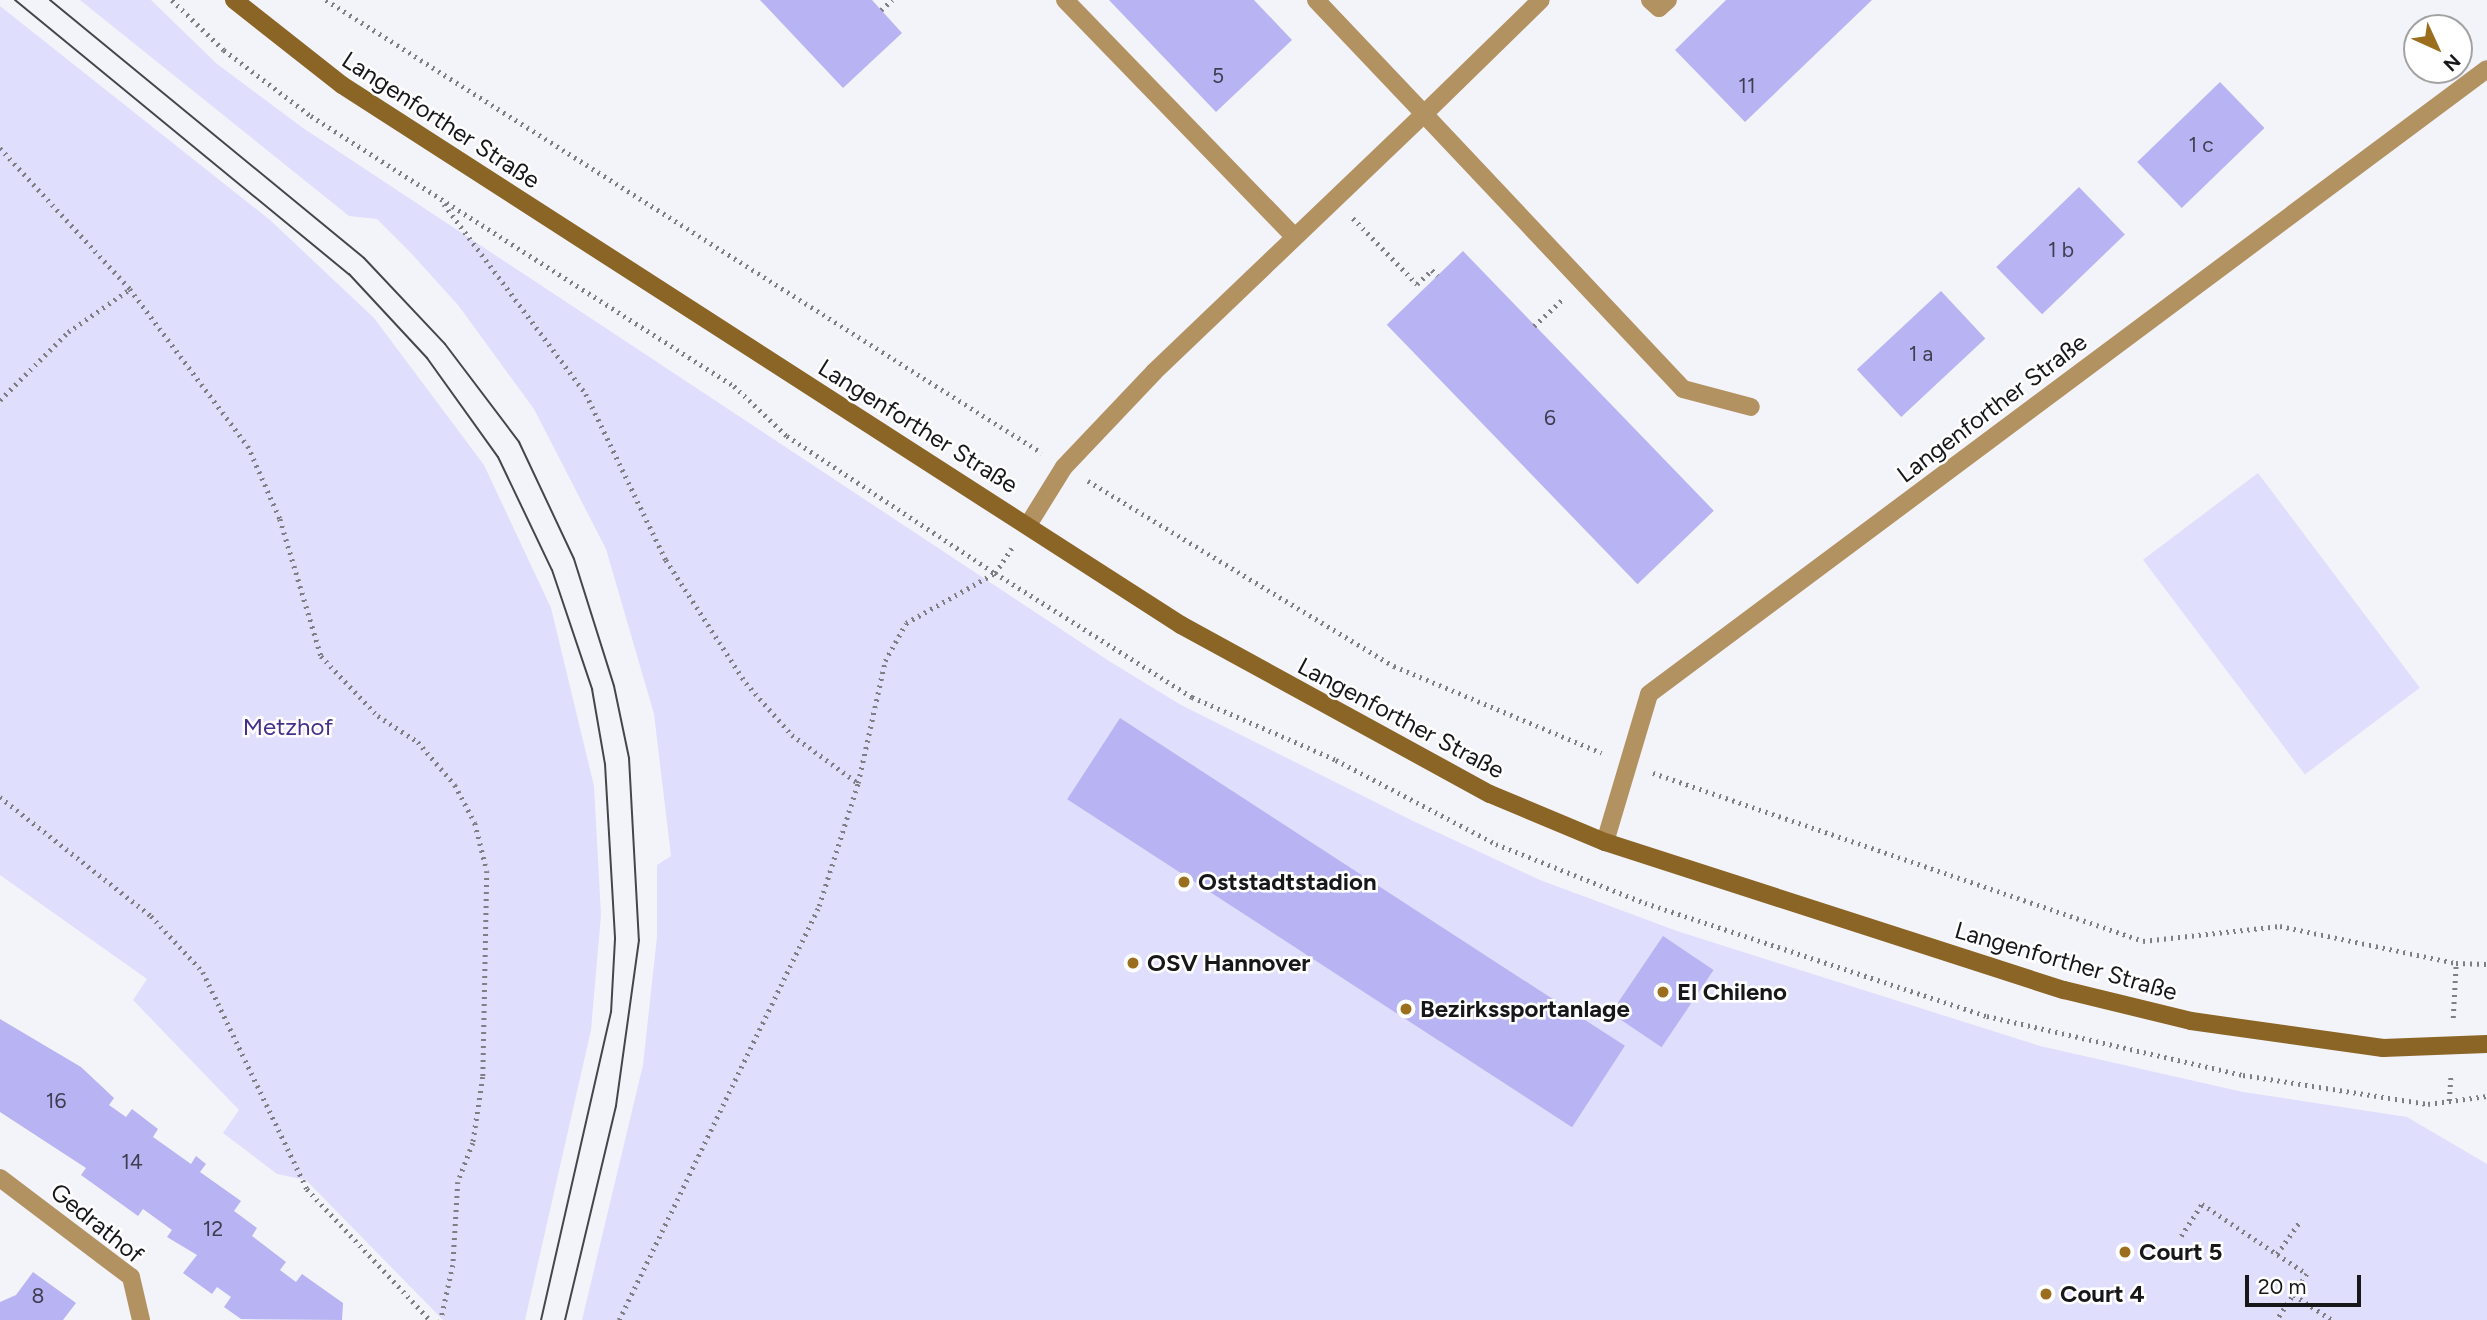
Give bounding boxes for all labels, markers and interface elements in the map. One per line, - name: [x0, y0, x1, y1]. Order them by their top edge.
- north arrow: [2403, 14, 2473, 84]
- street label: Langenforther Straße: [337, 45, 545, 195]
- text: N: [2438, 49, 2465, 76]
- house number: 5: [1212, 63, 1224, 89]
- house number: 11: [1738, 73, 1756, 99]
- house number: 1 c: [2188, 132, 2214, 158]
- house number: 1 b: [2048, 237, 2074, 263]
- street label: Langenforther Straße: [1892, 327, 2092, 489]
- house number: 1 a: [1909, 341, 1933, 367]
- street label: Langenforther Straße: [813, 353, 1023, 499]
- house number: 6: [1544, 405, 1556, 431]
- street label: Langenforther Straße: [1293, 651, 1509, 785]
- park label: Metzhof: [243, 713, 333, 741]
- place label: Oststadtstadion: [1198, 868, 1377, 896]
- marker: Oststadtstadion: [1176, 874, 1192, 890]
- street label: Langenforther Straße: [1952, 915, 2180, 1007]
- place label: OSV Hannover: [1147, 949, 1310, 977]
- marker: OSV Hannover: [1125, 955, 1141, 971]
- place label: El Chileno: [1677, 978, 1787, 1006]
- marker: El Chileno: [1655, 984, 1671, 1000]
- place label: Bezirkssportanlage: [1420, 995, 1630, 1023]
- marker: Bezirkssportanlage: [1398, 1001, 1414, 1017]
- house number: 16: [46, 1088, 66, 1114]
- house number: 14: [121, 1149, 143, 1175]
- street label: Gedrathof: [45, 1177, 149, 1269]
- house number: 12: [203, 1216, 223, 1242]
- place label: Court 5: [2139, 1238, 2222, 1266]
- marker: Court 5: [2117, 1244, 2133, 1260]
- scale bar: [2249, 1260, 2364, 1304]
- text: 20 m: [2258, 1274, 2306, 1299]
- place label: Court 4: [2060, 1280, 2145, 1308]
- house number: 8: [32, 1283, 44, 1309]
- marker: Court 4: [2038, 1286, 2054, 1302]

